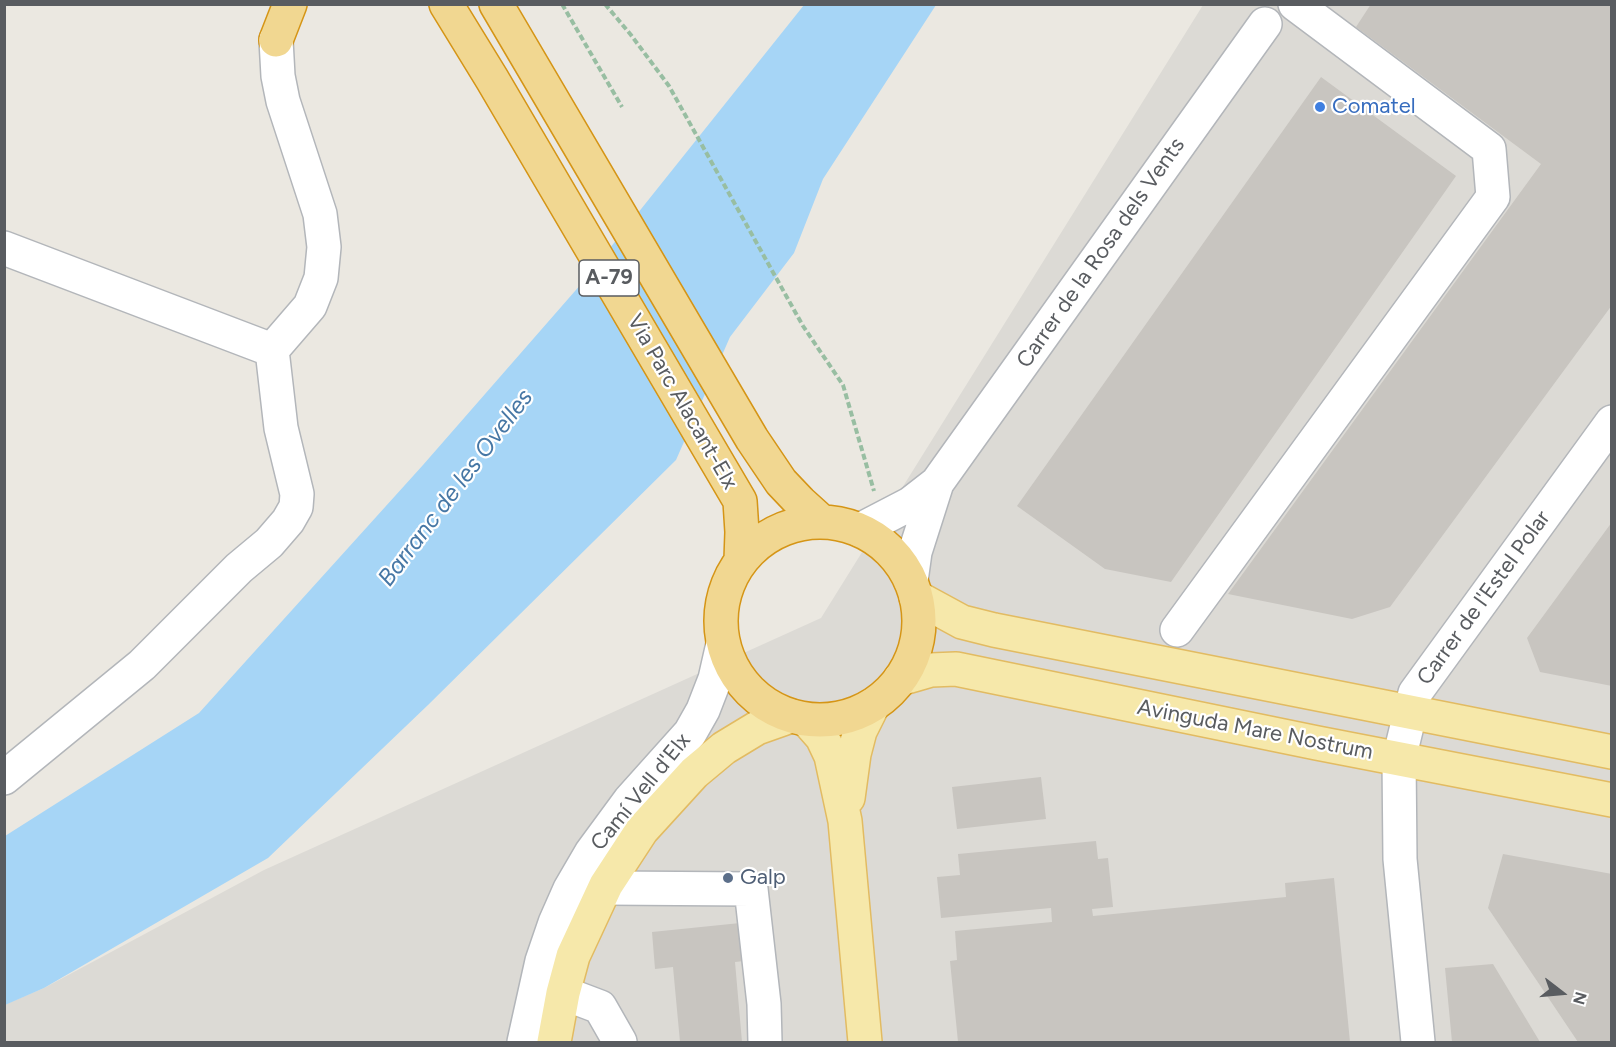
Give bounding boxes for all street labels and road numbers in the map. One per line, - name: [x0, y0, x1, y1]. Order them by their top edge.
- street label: Carrer de la Rosa dels Vents: [1011, 133, 1191, 373]
- road number: A-79: [579, 260, 639, 296]
- street label: Via Parc Alacant-Elx: [621, 310, 743, 494]
- street label: Carrer de l'Estel Polar: [1412, 506, 1556, 690]
- street label: Avinguda Mare Nostrum: [1135, 694, 1375, 766]
- street label: Camí Vell d'Elx: [586, 728, 696, 856]

